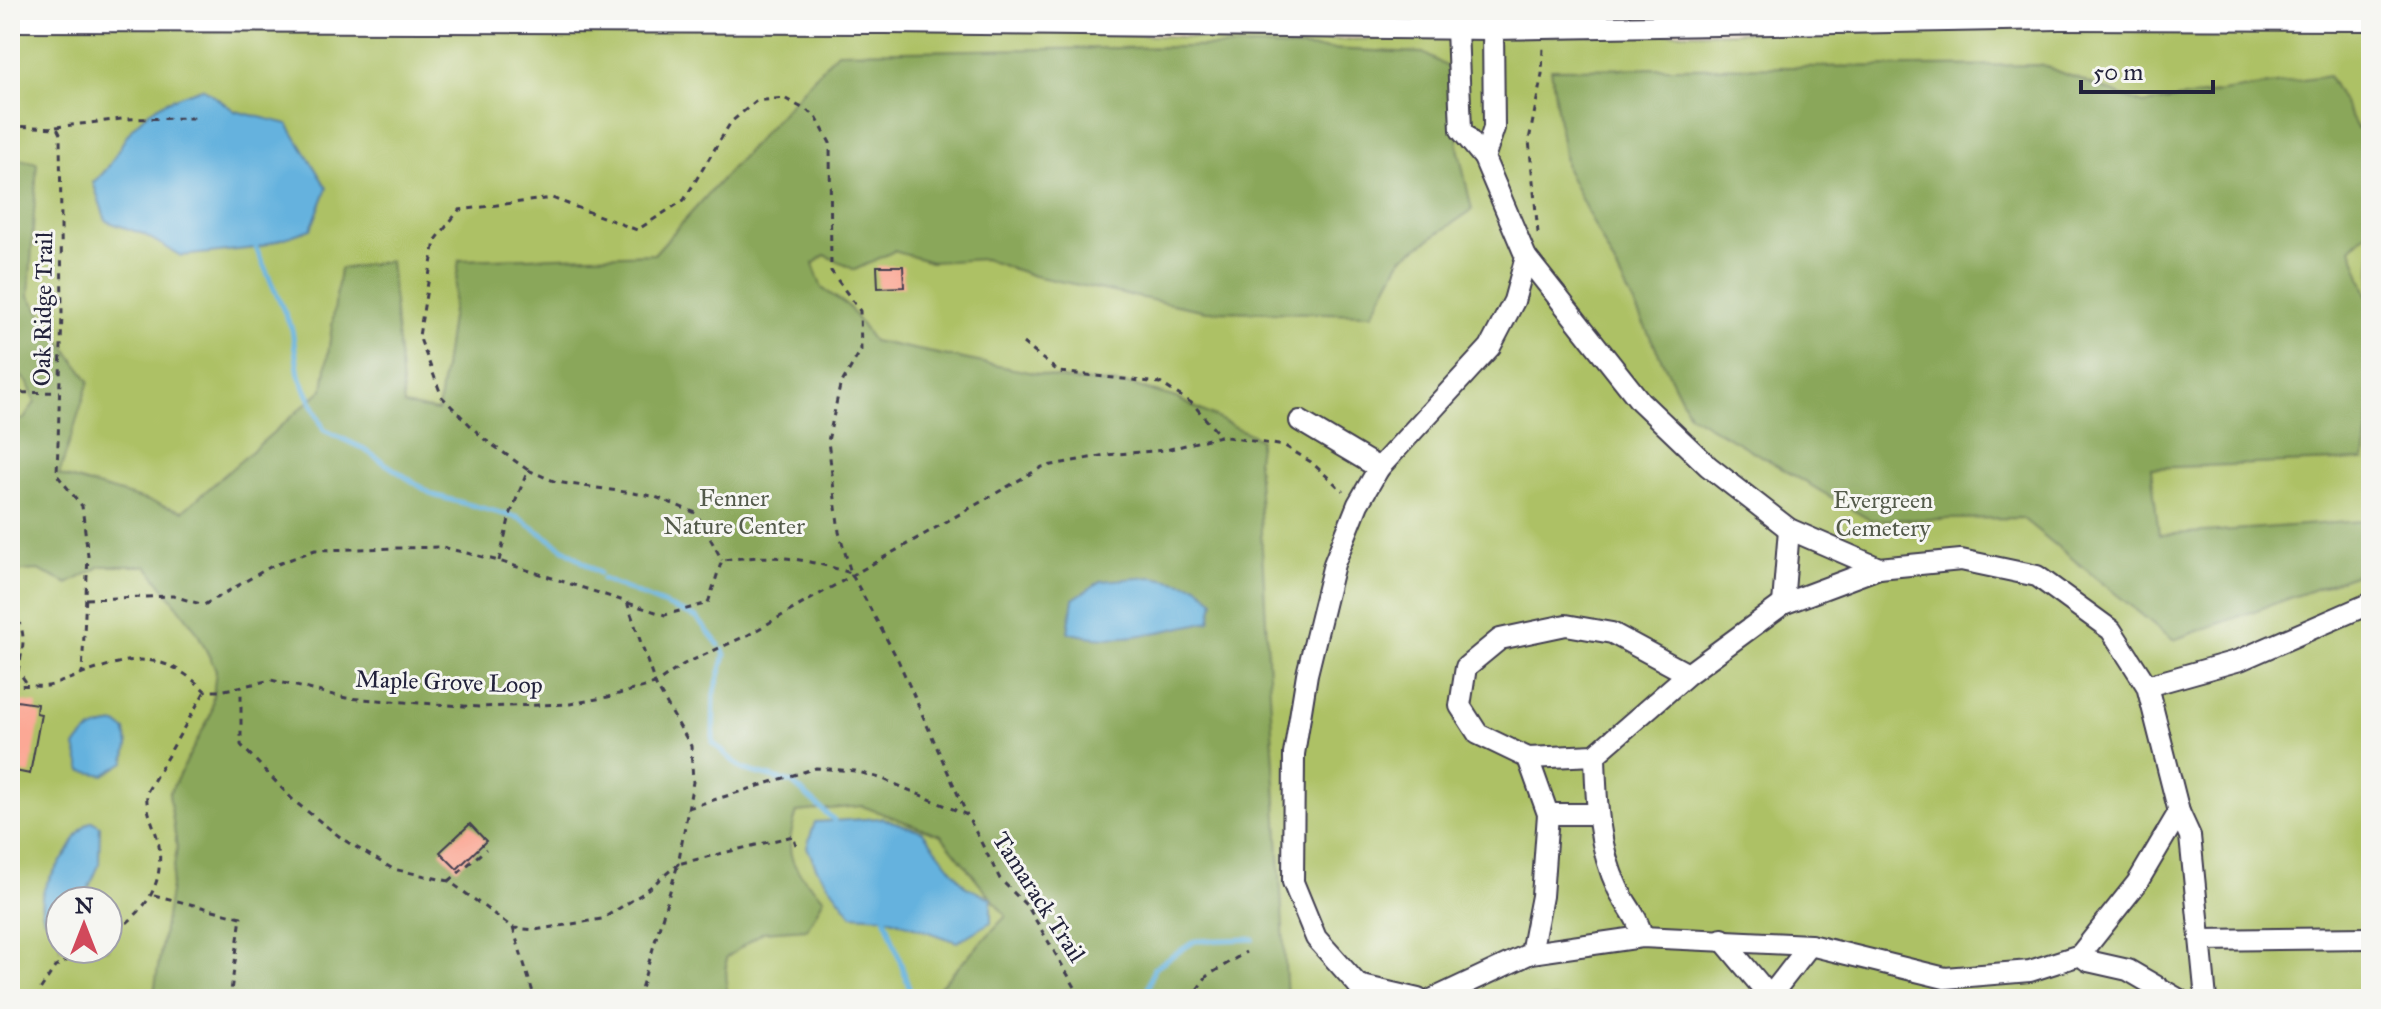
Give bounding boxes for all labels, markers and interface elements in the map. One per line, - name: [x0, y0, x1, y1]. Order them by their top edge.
- scale bar: [2081, 44, 2213, 94]
- text: 50 m: [2093, 57, 2143, 87]
- street label: Oak Ridge Trail: [27, 231, 59, 387]
- park label: Fenner Nature Center: [663, 483, 805, 541]
- park label: Evergreen Cemetery: [1833, 485, 1933, 543]
- street label: Maple Grove Loop: [355, 664, 543, 700]
- street label: Tamarack Trail: [986, 826, 1092, 968]
- north arrow: [44, 885, 124, 965]
- text: N: [75, 892, 94, 919]

